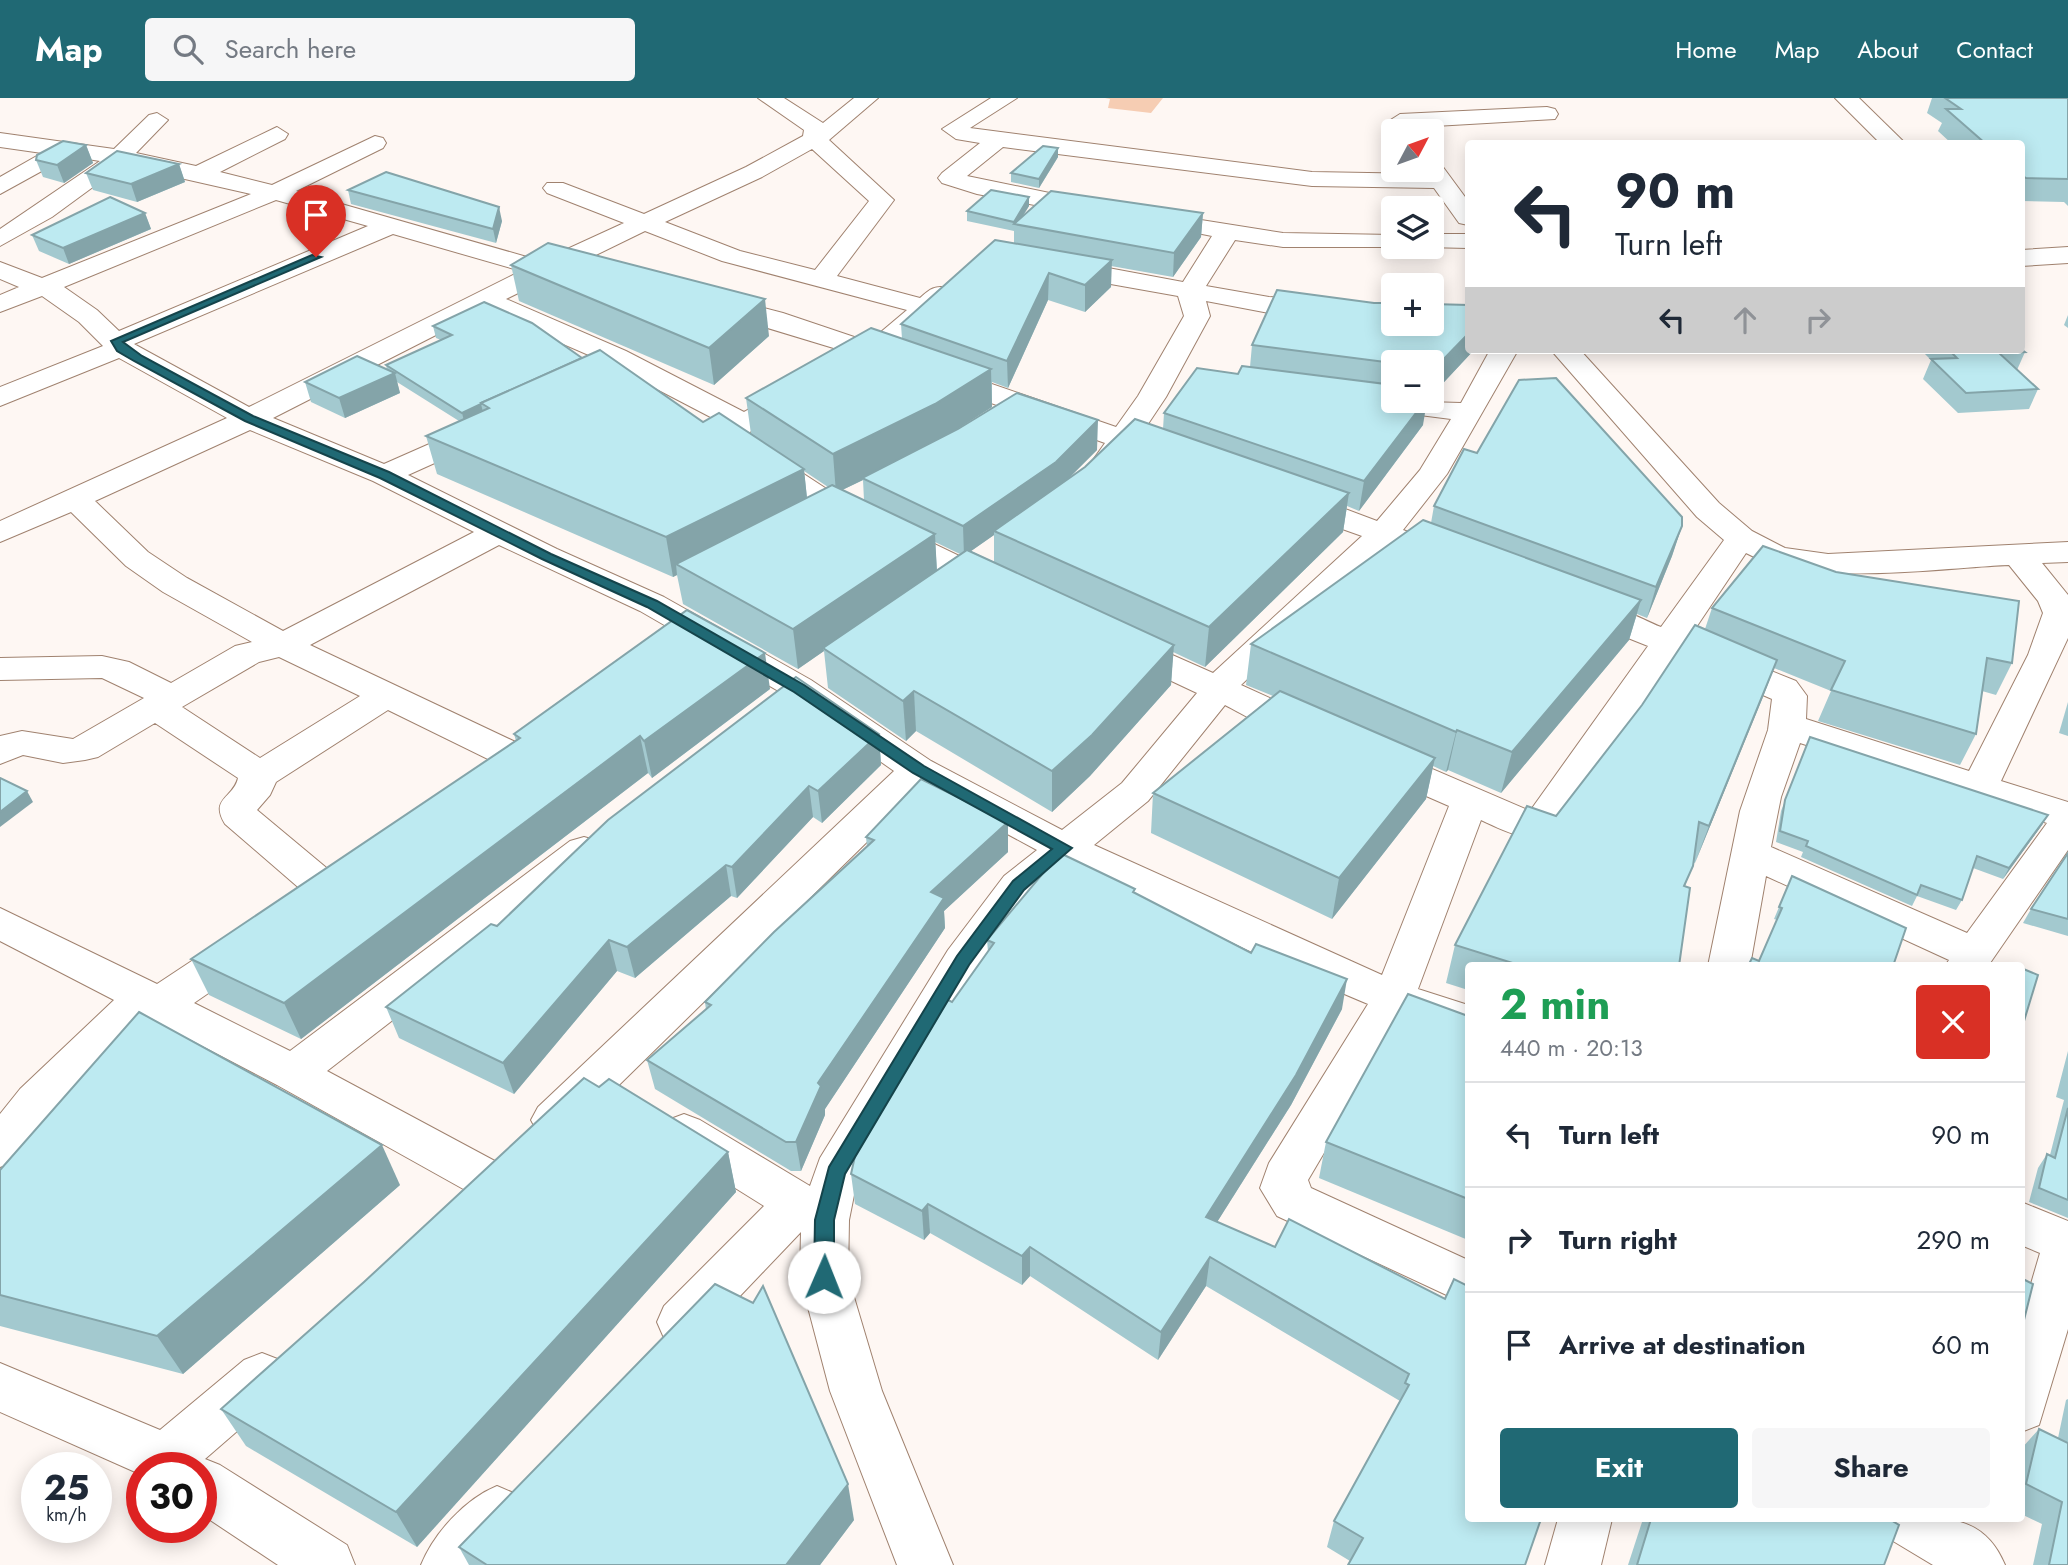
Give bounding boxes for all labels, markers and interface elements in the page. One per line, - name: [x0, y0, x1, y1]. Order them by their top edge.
- search box: [145, 18, 635, 81]
- text: Map: [35, 26, 103, 73]
- icon: search: [169, 30, 207, 68]
- text: Search here: [225, 30, 356, 68]
- text: Home: [1675, 32, 1737, 67]
- text: Map: [1775, 32, 1819, 67]
- text: About: [1857, 32, 1918, 67]
- text: Contact: [1956, 32, 2033, 67]
- north arrow: [1381, 119, 1444, 182]
- map controls: [1381, 119, 1444, 413]
- text: 90 m: [1615, 156, 1735, 226]
- icon: left: [1500, 168, 1591, 259]
- pin: [286, 185, 346, 257]
- icon: arrive: [297, 196, 335, 234]
- button: layers: [1381, 196, 1444, 259]
- text: Turn left: [1615, 221, 1722, 267]
- button: +: [1381, 273, 1444, 336]
- icon: left: [1653, 301, 1691, 339]
- icon: ahead: [1726, 301, 1764, 339]
- icon: right: [1799, 301, 1837, 339]
- button: −: [1381, 350, 1444, 413]
- text: 2 min: [1500, 974, 1610, 1035]
- button: close: [1916, 985, 1990, 1059]
- text: 440 m · 20:13: [1500, 1031, 1643, 1065]
- icon: left: [1500, 1116, 1538, 1154]
- text: Turn left: [1559, 1116, 1659, 1154]
- text: 90 m: [1931, 1116, 1990, 1154]
- icon: right: [1500, 1221, 1538, 1259]
- text: Turn right: [1559, 1221, 1677, 1259]
- text: 290 m: [1917, 1221, 1990, 1259]
- position arrow: [787, 1240, 861, 1314]
- icon: arrive: [1500, 1326, 1538, 1364]
- text: Arrive at destination: [1559, 1326, 1806, 1364]
- text: 60 m: [1931, 1326, 1990, 1364]
- button: Exit: [1500, 1428, 1738, 1508]
- button: Share: [1752, 1428, 1990, 1508]
- speed limit sign: 30: [126, 1452, 217, 1543]
- text: 25: [44, 1463, 89, 1513]
- text: km/h: [46, 1502, 87, 1528]

